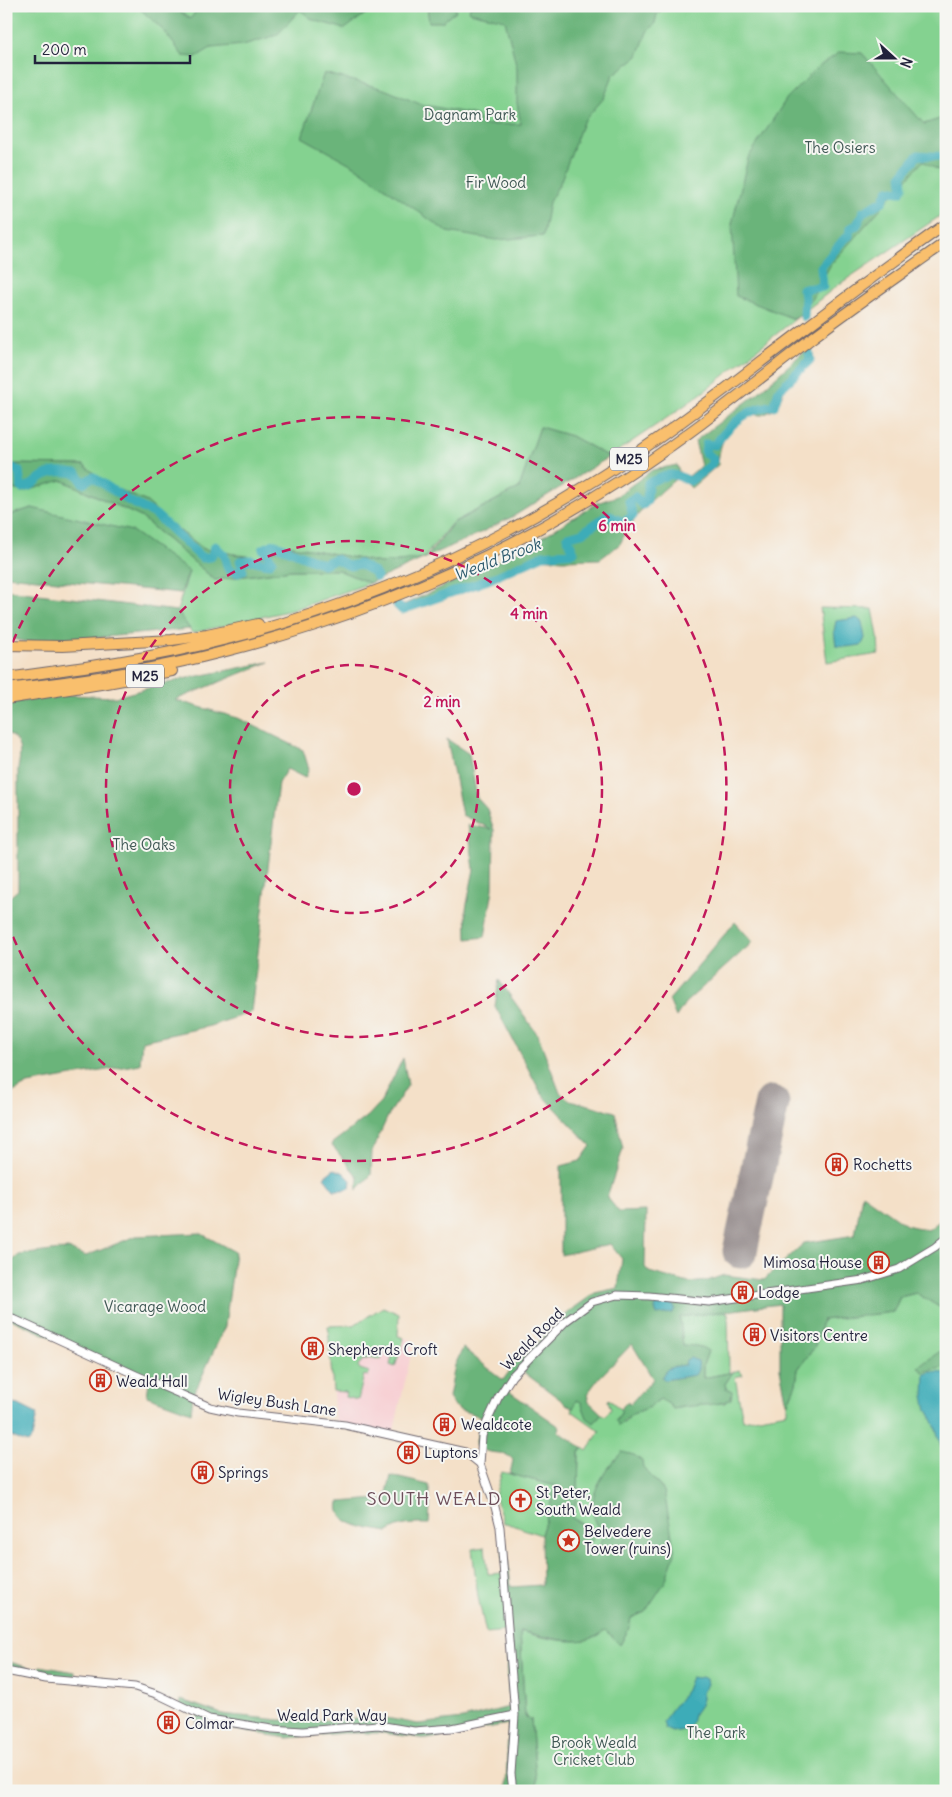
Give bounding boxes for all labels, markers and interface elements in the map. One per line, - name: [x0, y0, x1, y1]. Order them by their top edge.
- scale bar: [35, 32, 190, 64]
- north arrow: [870, 32, 920, 82]
- text: 200 m: [42, 40, 87, 59]
- text: N: [896, 55, 916, 70]
- park label: Dagnam Park: [424, 105, 517, 124]
- park label: The Osiers: [805, 138, 876, 157]
- park label: Fir Wood: [466, 173, 526, 192]
- road number: M25: [610, 448, 648, 470]
- text: 6 min: [598, 516, 636, 535]
- water label: Weald Brook: [451, 533, 545, 585]
- text: 4 min: [510, 604, 548, 623]
- road number: M25: [126, 664, 164, 688]
- text: 2 min: [424, 692, 461, 711]
- centre of rings: [345, 780, 363, 798]
- park label: The Oaks: [113, 835, 176, 854]
- building icon: Rochetts: [825, 1152, 849, 1176]
- place label: Rochetts: [853, 1155, 912, 1174]
- building icon: Mimosa House: [866, 1250, 890, 1274]
- place label: Mimosa House: [763, 1253, 862, 1272]
- building icon: Lodge: [730, 1280, 754, 1304]
- place label: Lodge: [758, 1283, 800, 1302]
- park label: Vicarage Wood: [104, 1297, 206, 1316]
- street label: Weald Road: [497, 1304, 567, 1374]
- building icon: Visitors Centre: [742, 1323, 766, 1347]
- place label: Visitors Centre: [770, 1326, 868, 1345]
- building icon: Shepherds Croft: [300, 1337, 324, 1361]
- place label: Shepherds Croft: [328, 1340, 438, 1359]
- building icon: Weald Hall: [88, 1369, 112, 1393]
- place label: Weald Hall: [116, 1372, 188, 1391]
- street label: Wigley Bush Lane: [216, 1384, 338, 1420]
- building icon: Wealdcote: [433, 1412, 457, 1436]
- place label: Wealdcote: [461, 1415, 532, 1434]
- building icon: Luptons: [396, 1440, 420, 1464]
- place label: Luptons: [424, 1443, 478, 1462]
- building icon: Springs: [190, 1460, 214, 1484]
- place label: Springs: [218, 1463, 268, 1482]
- place label: St Peter, South Weald: [536, 1483, 621, 1519]
- district label: SOUTH WEALD: [367, 1487, 501, 1510]
- church icon: St Peter, South Weald: [508, 1489, 532, 1513]
- place label: Belvedere Tower (ruins): [584, 1522, 671, 1558]
- place icon: Belvedere Tower (ruins): [556, 1528, 580, 1552]
- street label: Weald Park Way: [277, 1706, 387, 1725]
- building icon: Colmar: [157, 1711, 181, 1735]
- place label: Colmar: [185, 1714, 234, 1733]
- park label: The Park: [686, 1723, 746, 1742]
- park label: Brook Weald Cricket Club: [551, 1733, 637, 1769]

